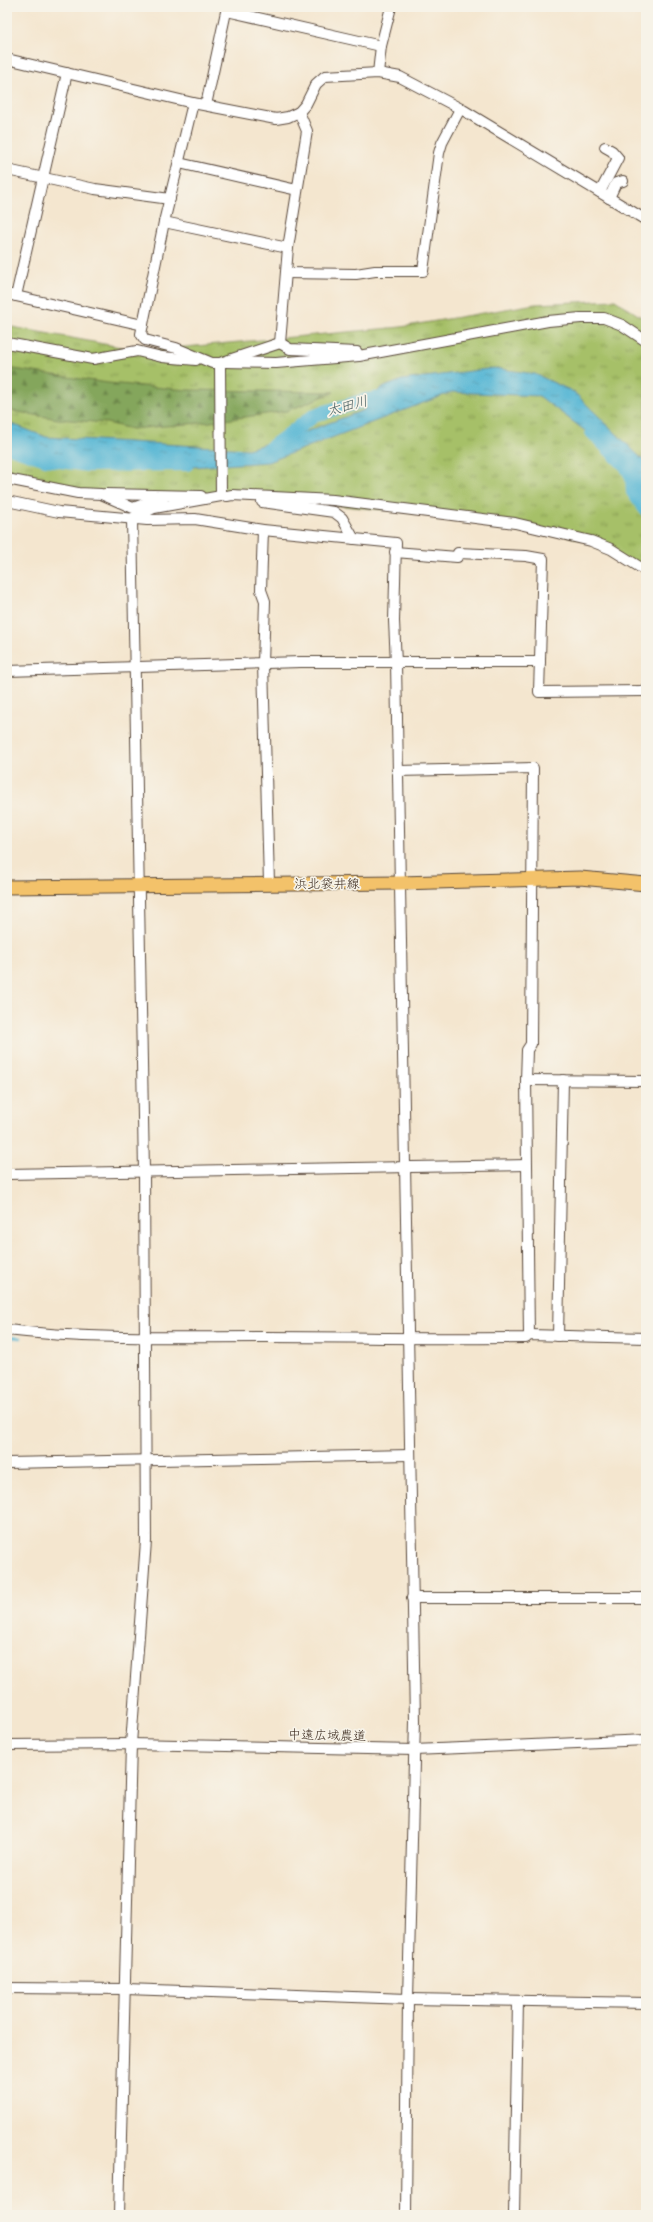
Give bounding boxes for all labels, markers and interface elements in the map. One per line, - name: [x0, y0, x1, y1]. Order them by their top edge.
- water label: 太田川: [325, 392, 369, 420]
- street label: 浜北袋井線: [294, 876, 360, 891]
- street label: 中遠広域農道: [288, 1727, 366, 1743]

